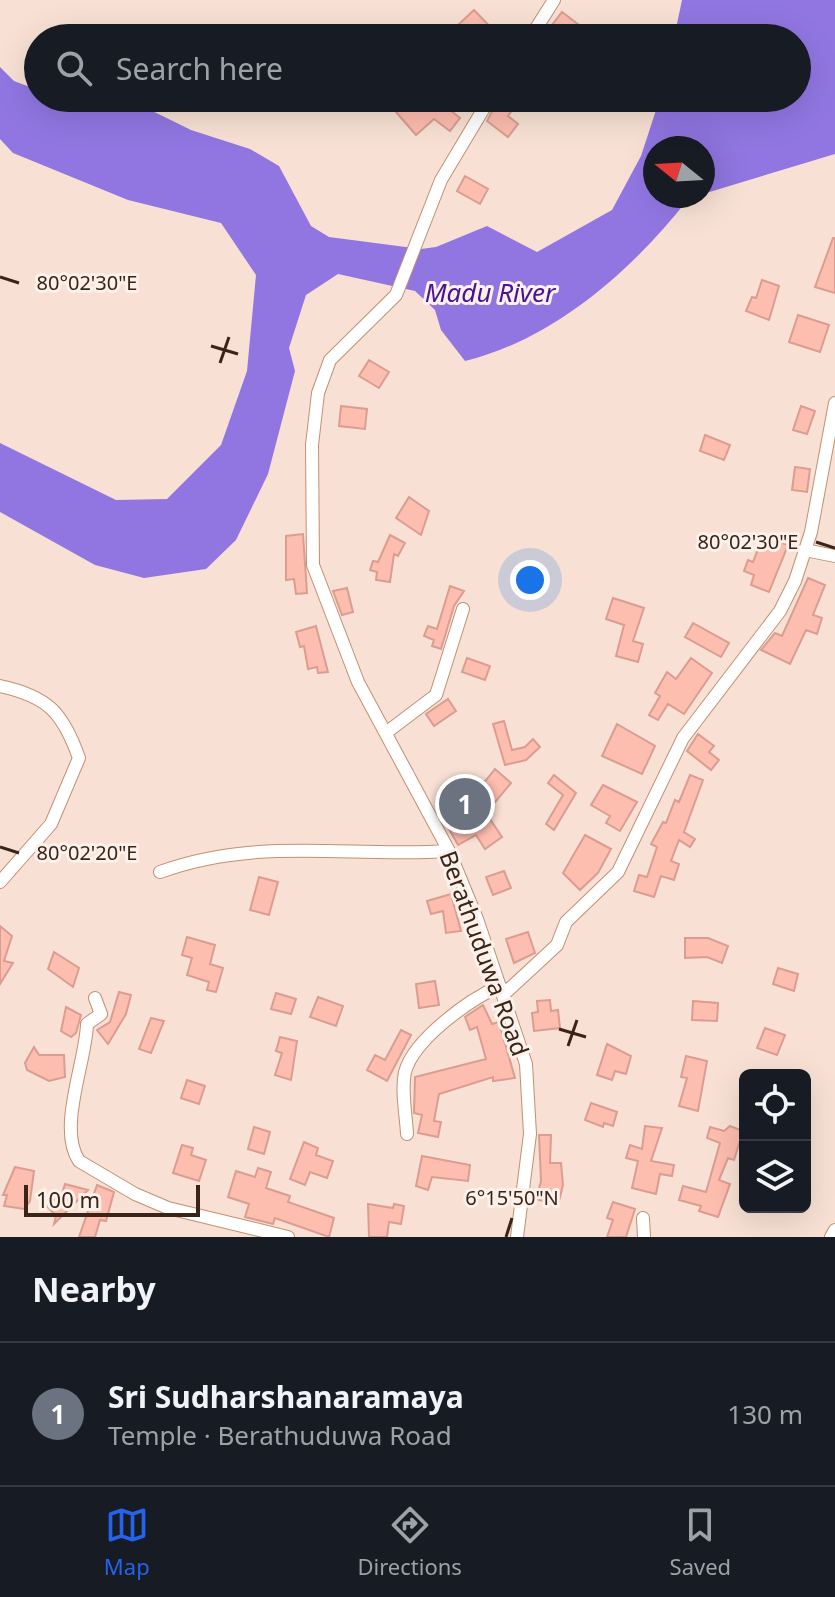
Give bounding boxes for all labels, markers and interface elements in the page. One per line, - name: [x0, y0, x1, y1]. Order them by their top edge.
- search box: [24, 24, 811, 112]
- icon: search: [52, 46, 96, 90]
- text: Search here: [116, 48, 283, 89]
- north arrow: [643, 136, 715, 208]
- text: 80°02'30"E: [37, 269, 137, 296]
- water label: Madu River: [425, 274, 557, 310]
- text: 80°02'30"E: [698, 528, 798, 555]
- your location: [510, 560, 550, 600]
- pin: 1: [439, 774, 491, 834]
- text: 80°02'20"E: [37, 839, 137, 866]
- street label: Berathuduwa Road: [433, 846, 537, 1060]
- map controls: [739, 1069, 811, 1213]
- button: locate: [739, 1069, 811, 1141]
- button: layers: [739, 1141, 811, 1213]
- scale bar: [24, 1181, 200, 1217]
- text: 100 m: [36, 1184, 100, 1214]
- text: 6°15'50"N: [465, 1184, 559, 1211]
- text: Nearby: [32, 1266, 156, 1312]
- text: Sri Sudharshanaramaya: [108, 1376, 464, 1417]
- text: 1: [51, 1396, 65, 1432]
- text: 130 m: [727, 1396, 803, 1432]
- text: Temple · Berathuduwa Road: [108, 1417, 452, 1453]
- tab: Map: [104, 1503, 150, 1581]
- tab: Directions: [357, 1503, 462, 1581]
- tab: Saved: [670, 1503, 731, 1581]

